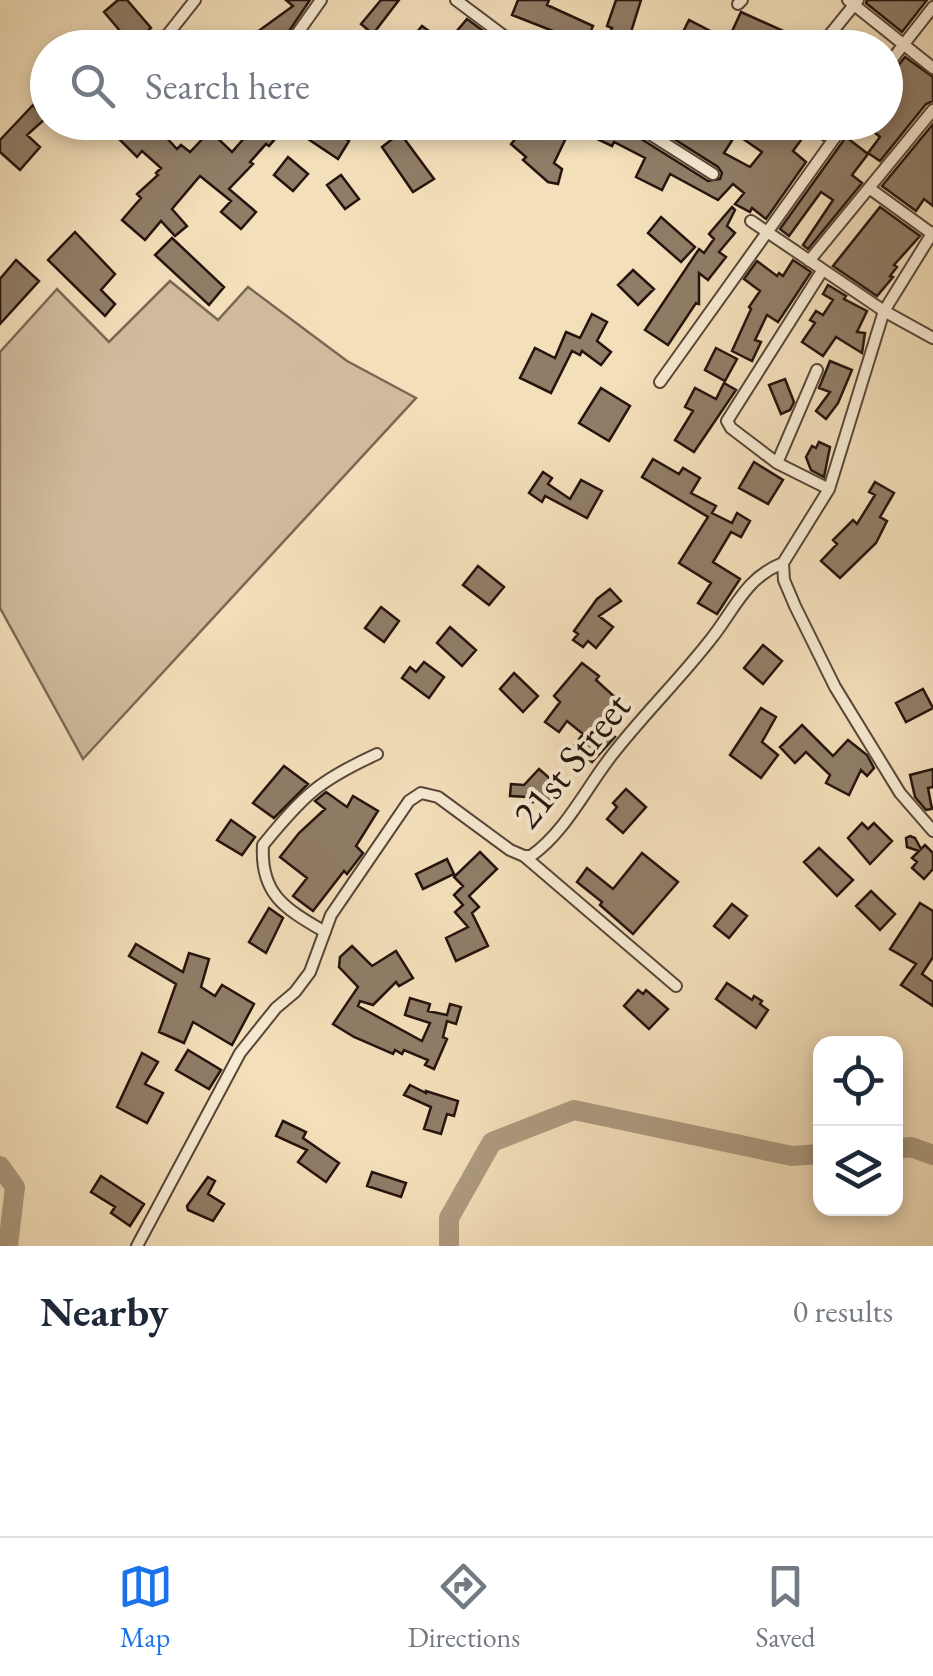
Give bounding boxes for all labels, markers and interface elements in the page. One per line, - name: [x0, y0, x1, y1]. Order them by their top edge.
- search box: [30, 30, 903, 140]
- icon: search: [65, 58, 120, 113]
- text: Search here: [145, 61, 310, 110]
- street label: 21st Street: [501, 681, 642, 838]
- map controls: [813, 1036, 903, 1216]
- button: locate: [813, 1036, 903, 1126]
- button: layers: [813, 1126, 903, 1216]
- text: Nearby: [40, 1284, 169, 1339]
- text: 0 results: [793, 1290, 893, 1332]
- tab: Map: [118, 1559, 173, 1655]
- tab: Directions: [408, 1559, 520, 1655]
- tab: Saved: [755, 1559, 815, 1655]

